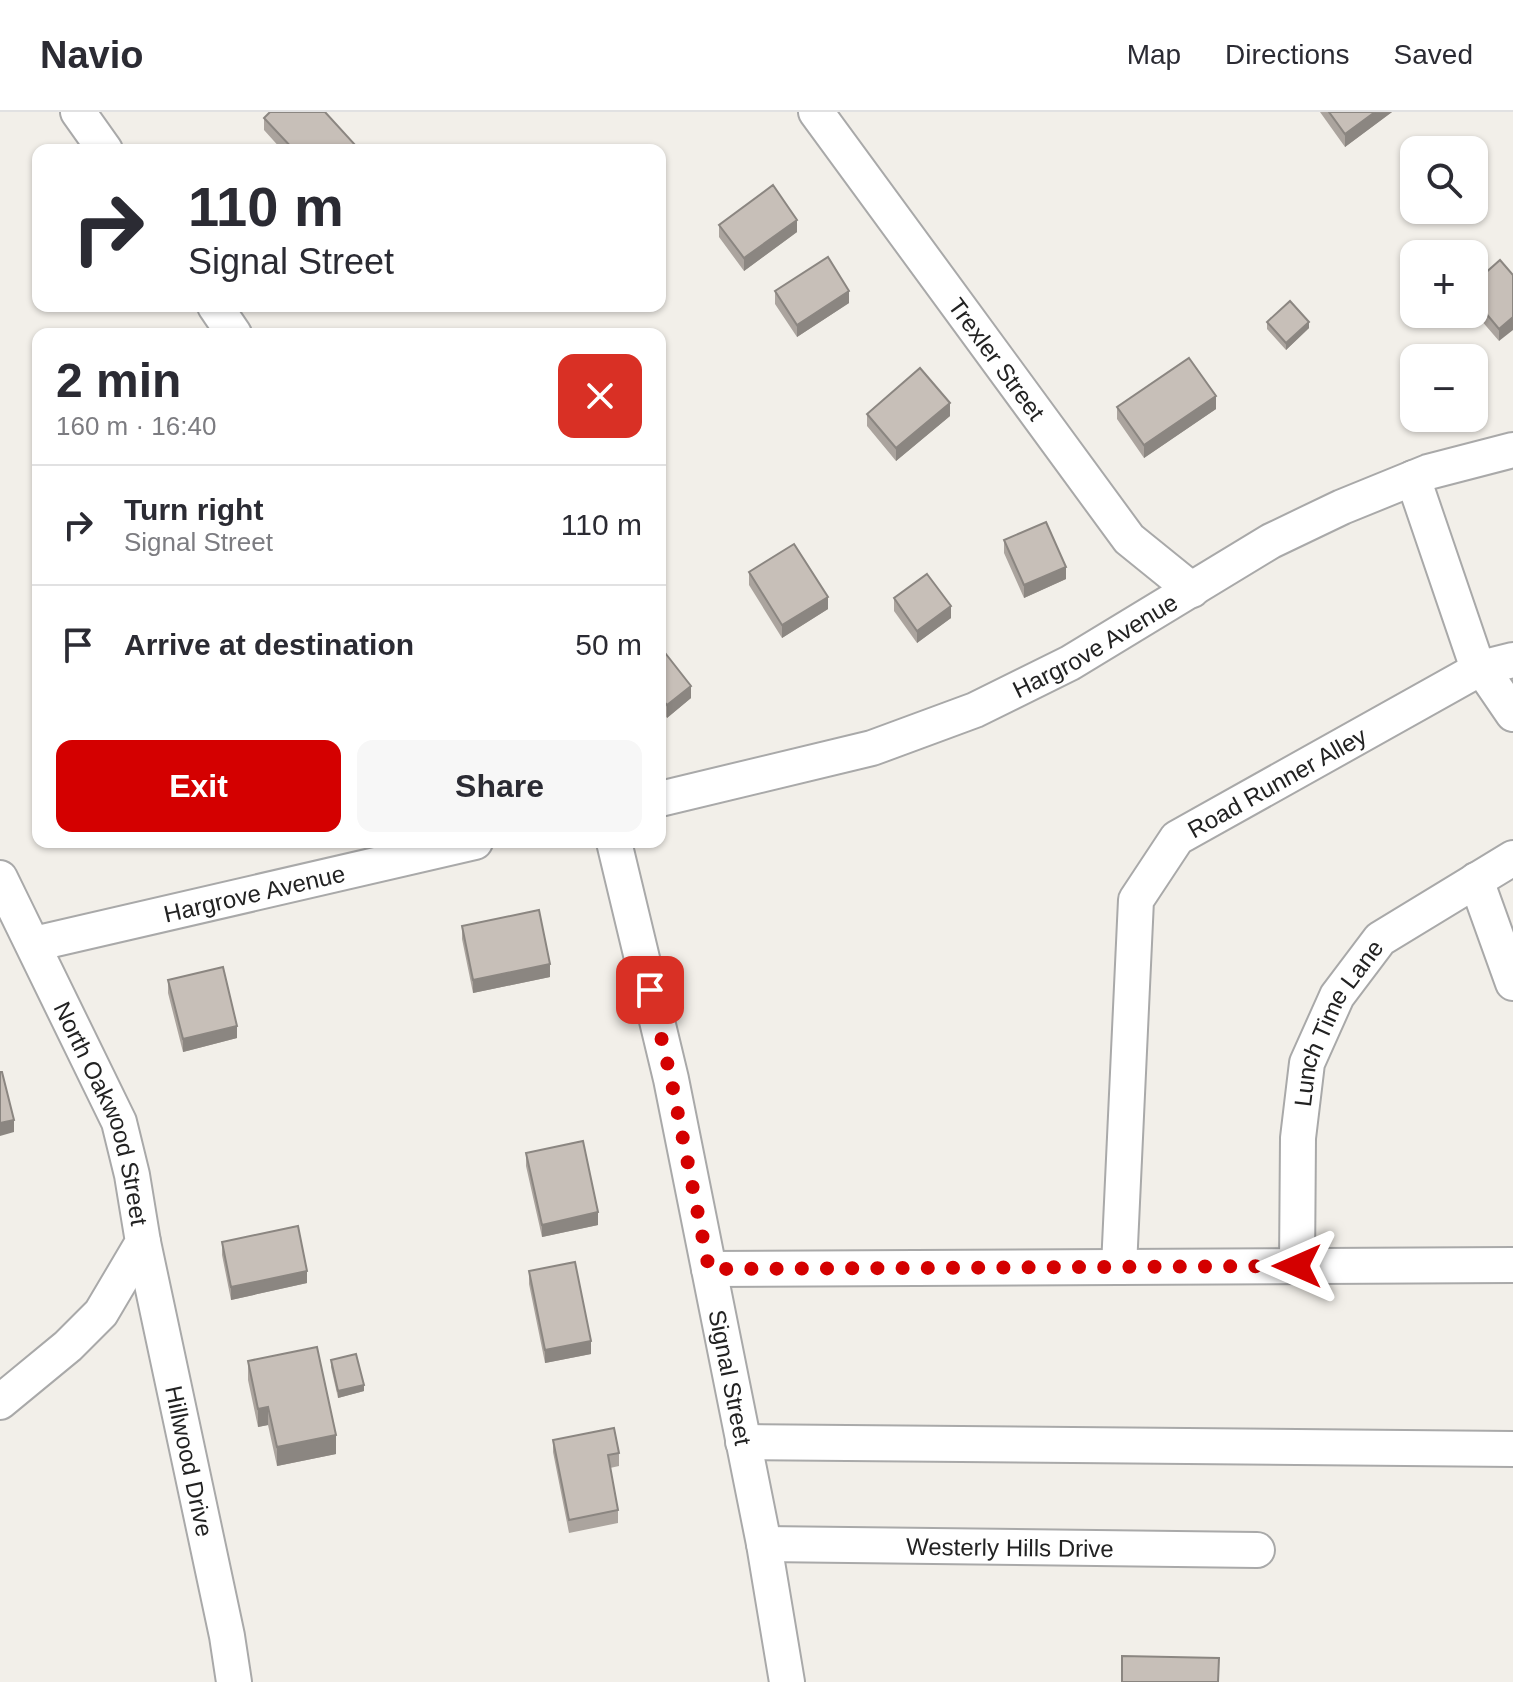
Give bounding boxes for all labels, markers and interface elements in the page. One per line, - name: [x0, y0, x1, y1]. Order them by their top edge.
- text: Navio: [40, 34, 143, 76]
- text: Map: [1127, 39, 1181, 70]
- text: Directions: [1225, 39, 1350, 70]
- text: Saved: [1394, 39, 1473, 70]
- map controls: [1400, 136, 1488, 432]
- button: search: [1400, 136, 1488, 224]
- text: 110 m: [188, 175, 344, 238]
- icon: right: [56, 176, 160, 280]
- button: +: [1400, 240, 1488, 328]
- text: Signal Street: [188, 241, 394, 282]
- street label: Trexler Street: [943, 293, 1051, 425]
- button: −: [1400, 344, 1488, 432]
- text: 2 min: [56, 354, 181, 407]
- button: close: [558, 354, 642, 438]
- text: 160 m · 16:40: [56, 411, 216, 441]
- text: Turn right: [124, 493, 263, 526]
- icon: right: [56, 503, 100, 547]
- text: 110 m: [561, 508, 642, 541]
- text: Signal Street: [124, 527, 273, 557]
- street label: Hargrove Avenue: [1008, 588, 1182, 703]
- icon: arrive: [56, 623, 100, 667]
- text: Arrive at destination: [124, 628, 414, 661]
- text: 50 m: [575, 628, 642, 661]
- street label: Road Runner Alley: [1183, 722, 1371, 843]
- button: Exit: [56, 740, 341, 832]
- button: Share: [357, 740, 642, 832]
- street label: Hargrove Avenue: [161, 859, 347, 927]
- street label: Lunch Time Lane: [1288, 934, 1388, 1108]
- pin: [616, 956, 684, 1024]
- icon: arrive: [628, 968, 672, 1012]
- street label: North Oakwood Street: [49, 997, 154, 1228]
- position arrow: [1255, 1224, 1339, 1308]
- street label: Signal Street: [704, 1307, 757, 1448]
- street label: Hillwood Drive: [160, 1383, 219, 1539]
- street label: Westerly Hills Drive: [906, 1532, 1114, 1562]

